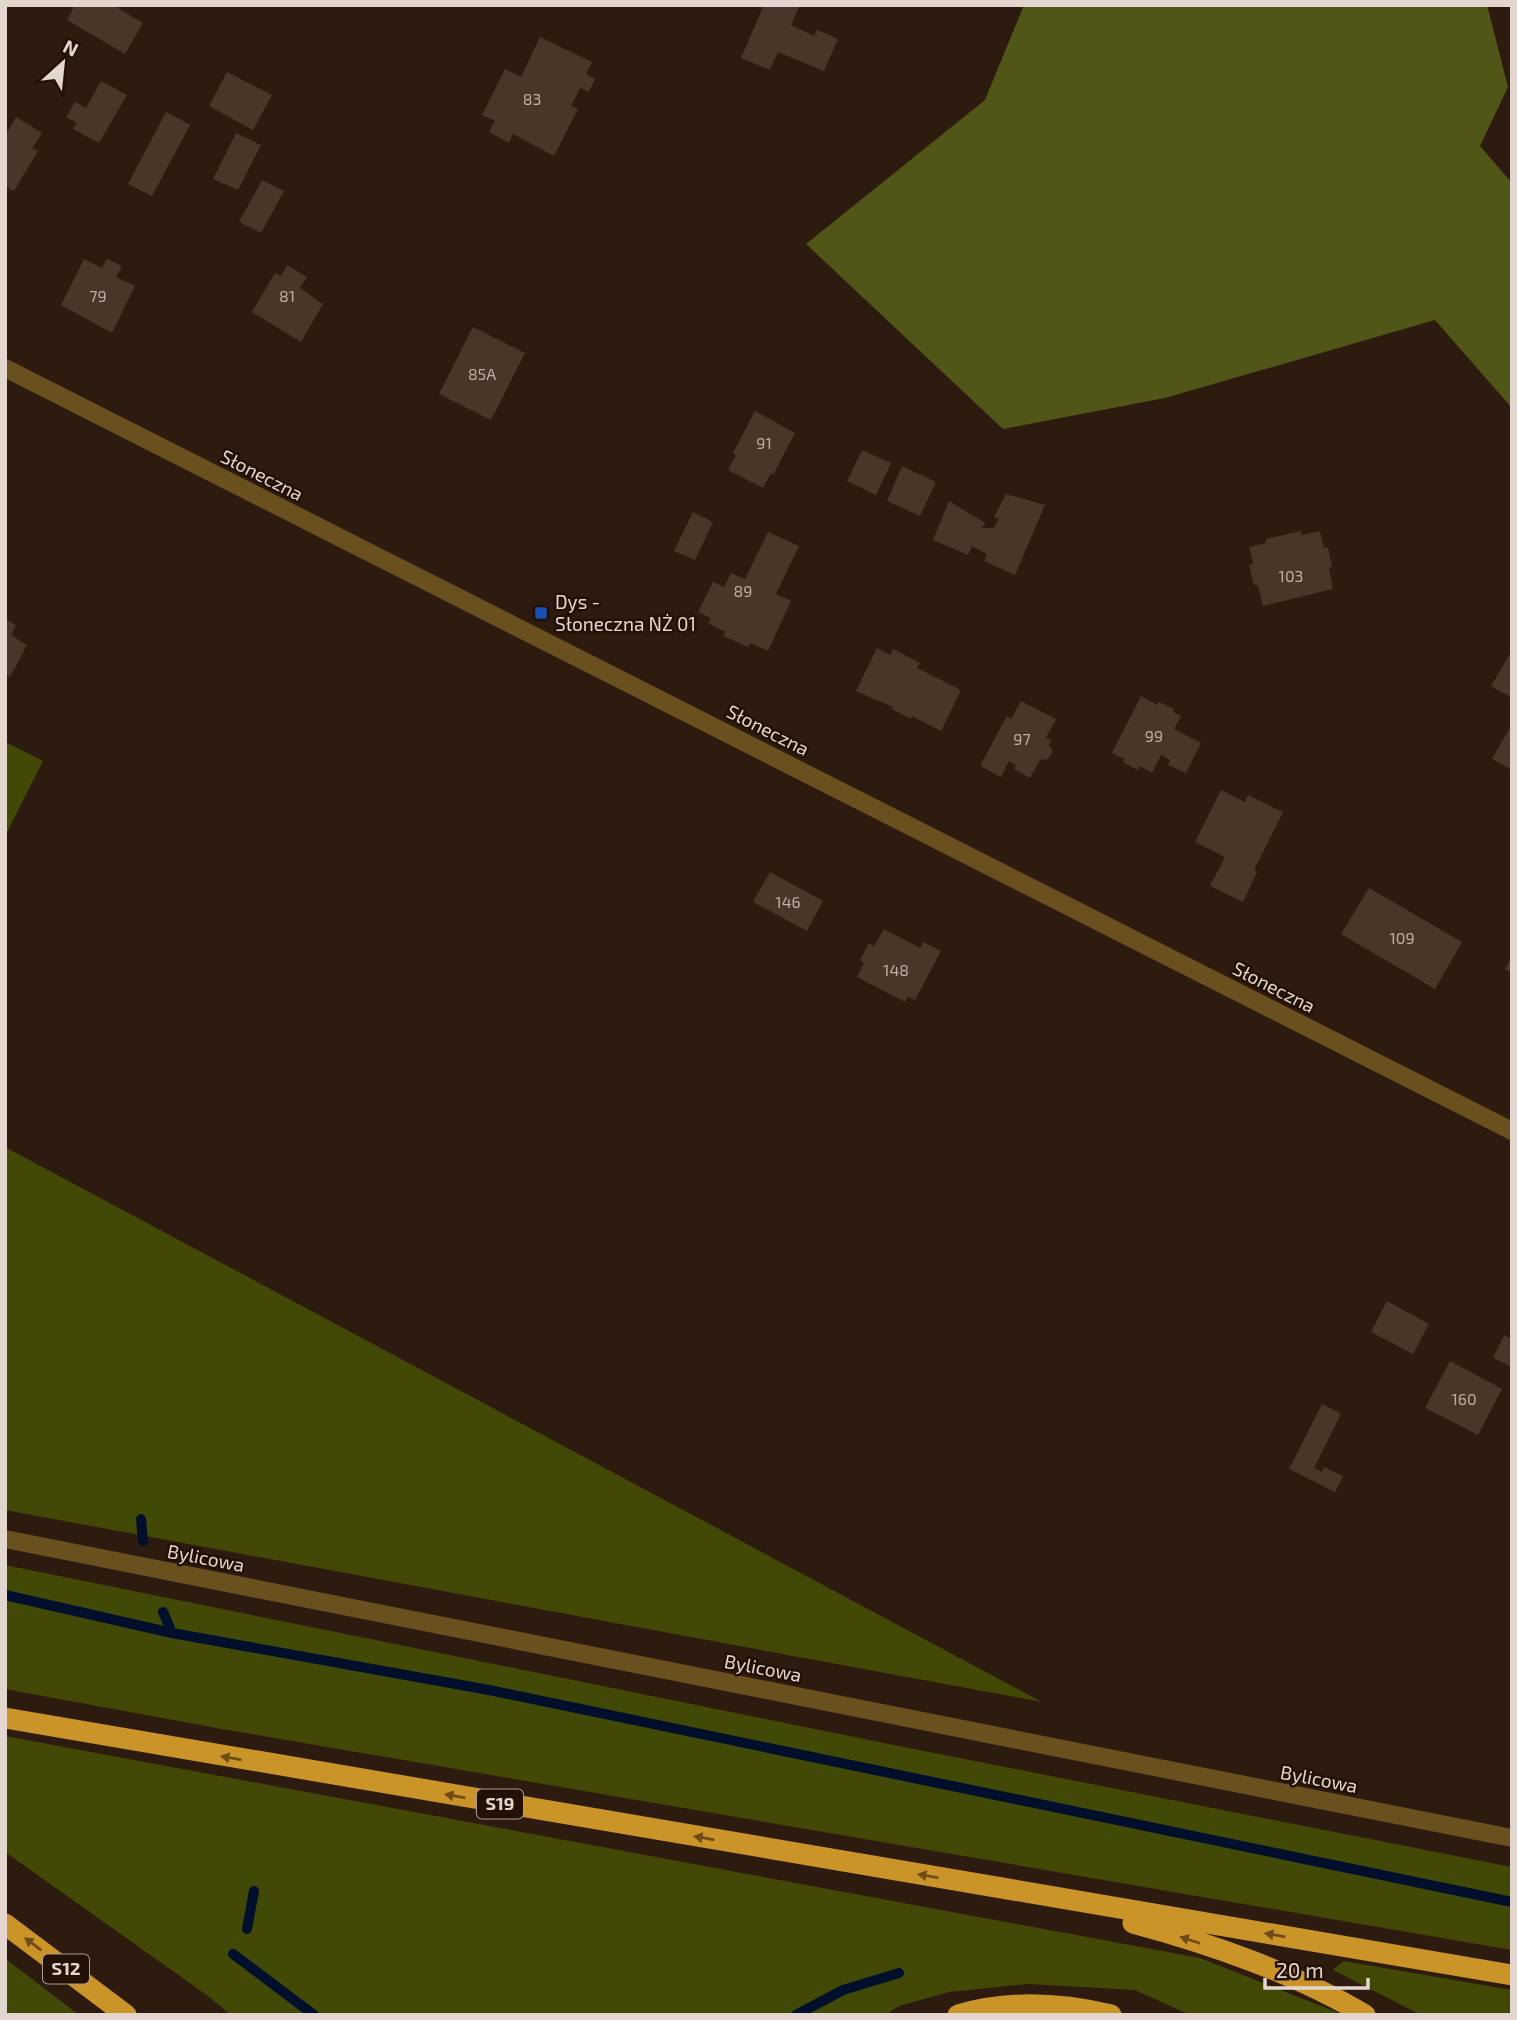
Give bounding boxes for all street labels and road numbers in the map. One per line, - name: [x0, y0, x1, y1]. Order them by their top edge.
- street label: Słoneczna: [217, 444, 307, 505]
- street label: Słoneczna: [723, 699, 813, 760]
- street label: Słoneczna: [1229, 956, 1319, 1017]
- street label: Bylicowa: [166, 1539, 247, 1576]
- street label: Bylicowa: [723, 1649, 804, 1686]
- street label: Bylicowa: [1279, 1760, 1360, 1797]
- road number: S19: [477, 1790, 523, 1818]
- road number: S12: [43, 1954, 89, 1983]

